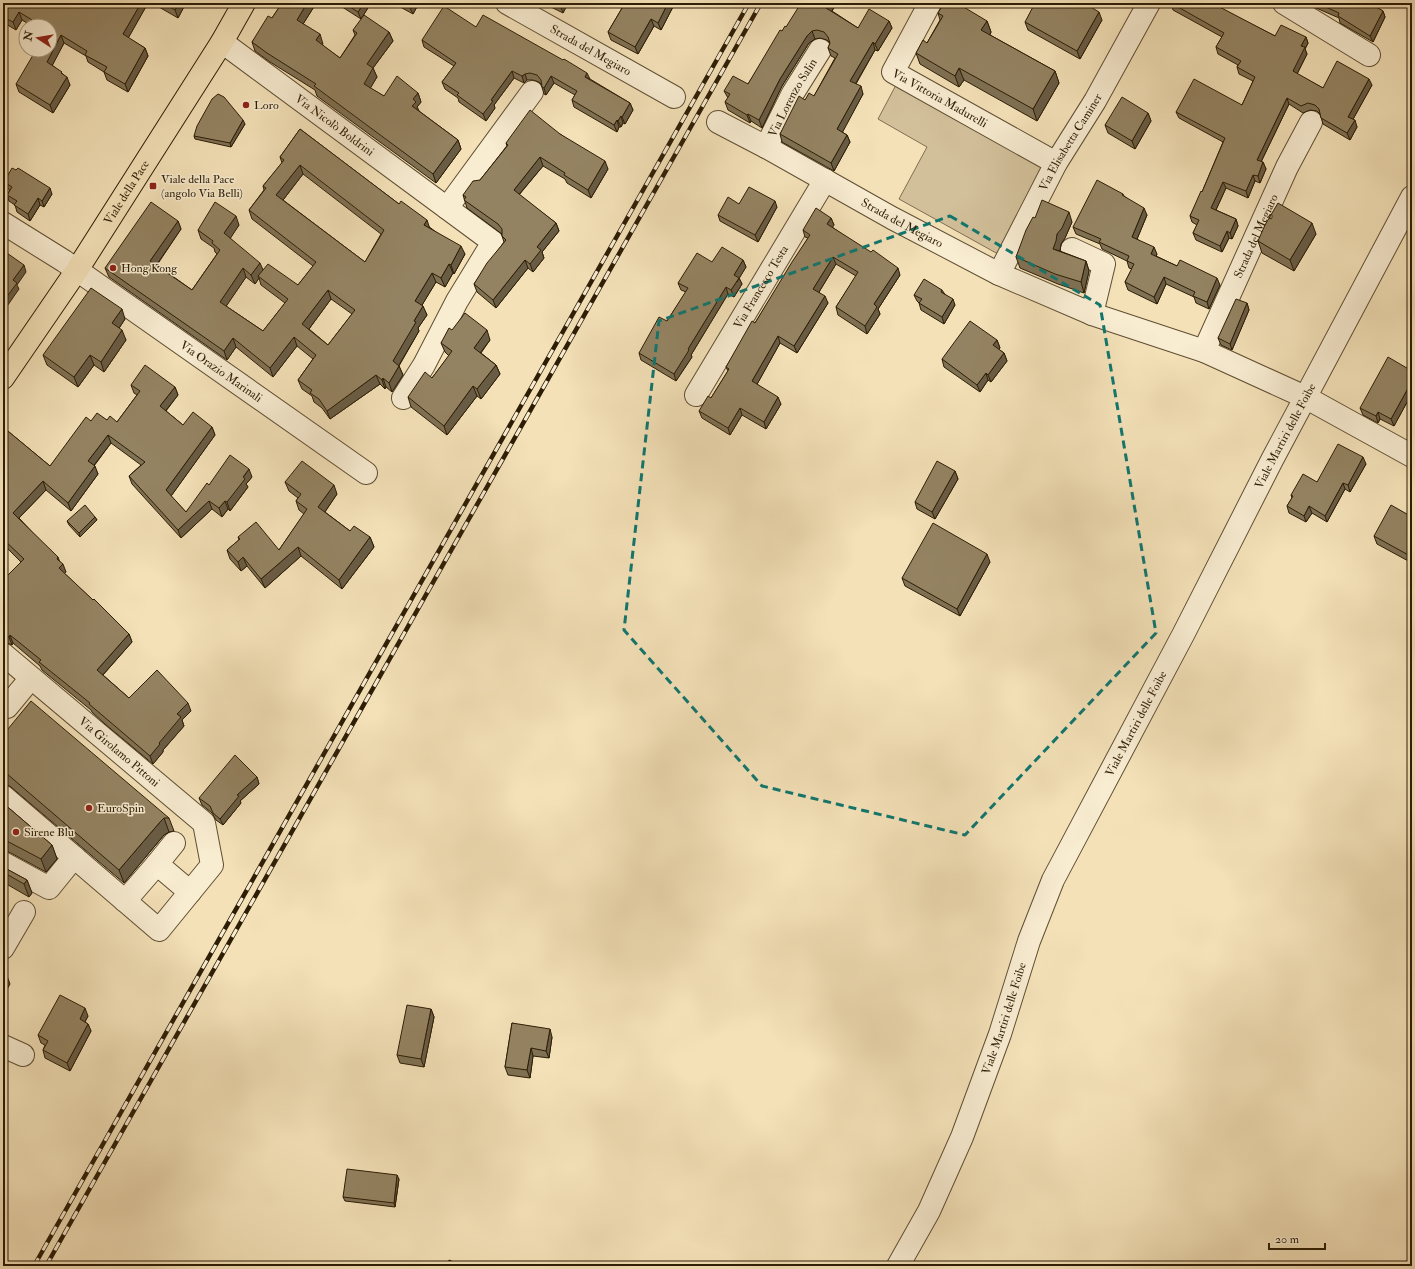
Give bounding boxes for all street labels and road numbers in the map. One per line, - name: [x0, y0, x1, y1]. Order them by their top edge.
- street label: Strada del Megiaro: [547, 22, 634, 79]
- street label: Via Lorenzo Salin: [765, 56, 821, 140]
- street label: Via Vittoria Madurelli: [889, 66, 990, 131]
- street label: Via Nicolò Boldrini: [292, 91, 377, 160]
- street label: Via Elisabetta Caminer: [1036, 91, 1106, 194]
- street label: Viale della Pace: [101, 158, 153, 228]
- street label: Strada del Megiaro: [1231, 192, 1282, 281]
- street label: Strada del Megiaro: [858, 195, 946, 251]
- street label: Via Francesco Testa: [731, 242, 793, 332]
- street label: Via Orazio Marinali: [177, 338, 265, 406]
- street label: Viale Martiri delle Foibe: [1252, 381, 1319, 491]
- street label: Viale Martiri delle Foibe: [1102, 669, 1170, 779]
- street label: Via Girolamo Pittoni: [75, 714, 163, 791]
- street label: Viale Martiri delle Foibe: [979, 961, 1030, 1077]

